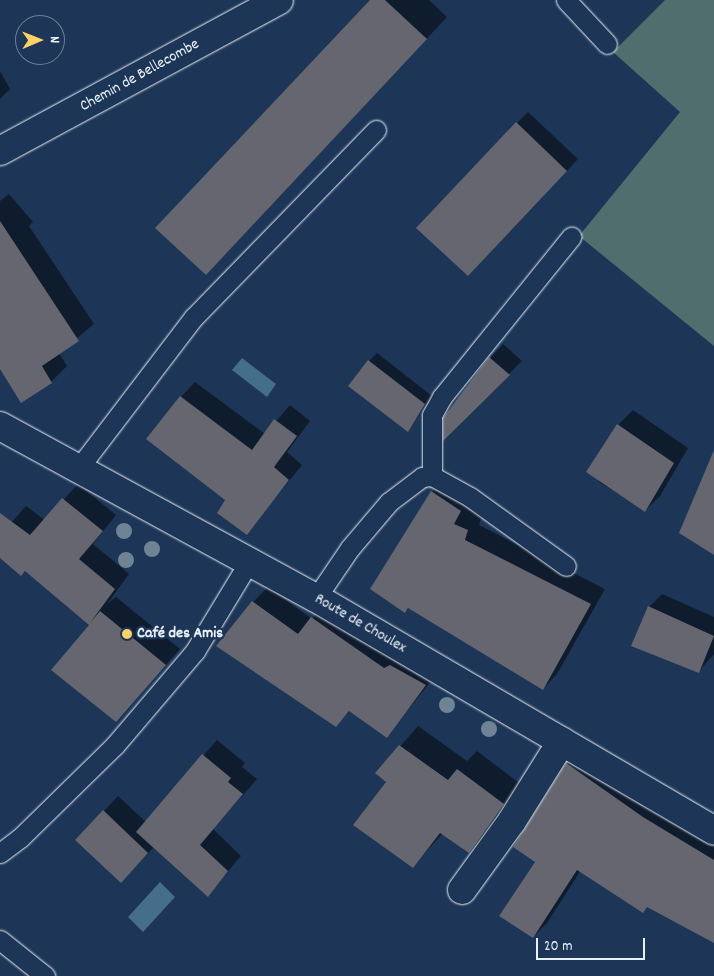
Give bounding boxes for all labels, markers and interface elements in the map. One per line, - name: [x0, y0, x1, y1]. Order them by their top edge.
- north arrow: [15, 15, 65, 65]
- street label: Chemin de Bellecombe: [77, 35, 203, 117]
- text: N: [44, 36, 64, 43]
- street label: Route de Choulex: [311, 590, 409, 658]
- place label: Café des Amis: [137, 624, 223, 644]
- marker: Café des Amis: [121, 628, 133, 640]
- scale bar: [539, 928, 648, 960]
- text: 20 m: [544, 936, 572, 958]

